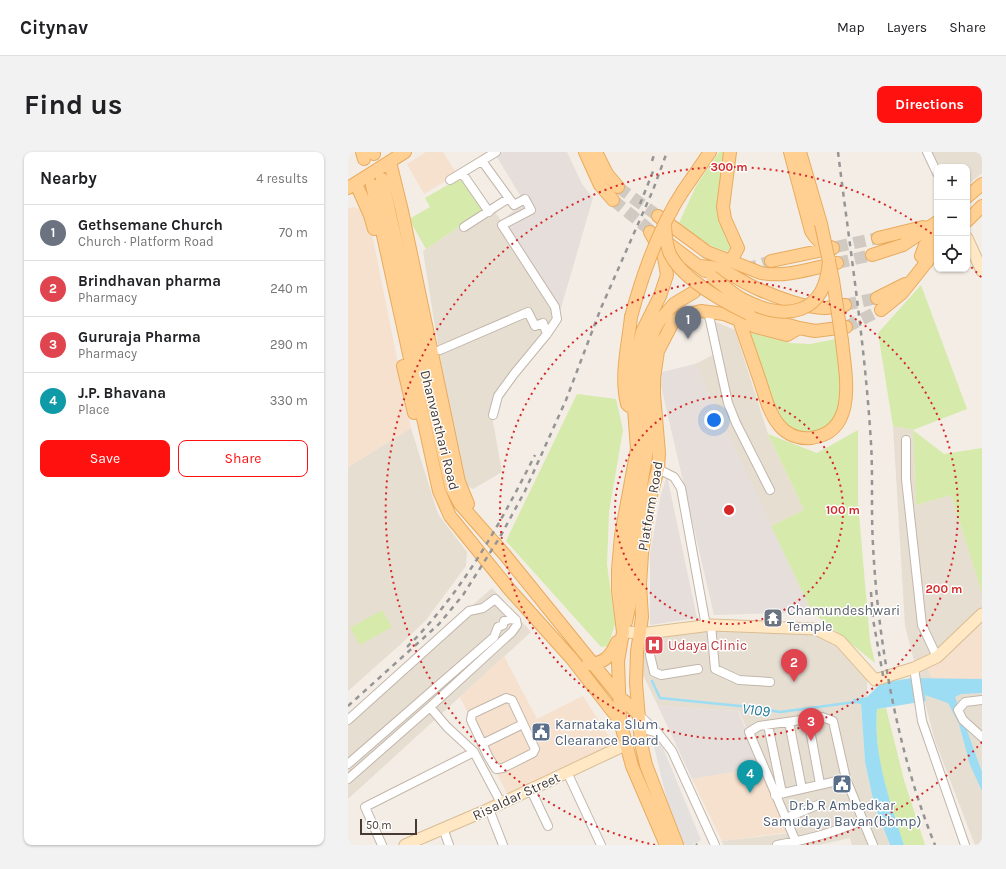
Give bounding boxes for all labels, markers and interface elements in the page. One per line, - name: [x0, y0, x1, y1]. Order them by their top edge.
- text: Citynav: [20, 17, 88, 39]
- text: Map: [837, 19, 865, 36]
- text: Layers: [887, 19, 927, 36]
- text: Share: [949, 19, 986, 36]
- button: Directions: [877, 86, 982, 123]
- text: Find us: [24, 88, 123, 121]
- text: 300 m: [710, 160, 748, 174]
- map controls: [934, 164, 970, 272]
- button: +: [934, 164, 970, 200]
- text: Nearby: [40, 168, 97, 188]
- text: 4 results: [256, 171, 308, 186]
- button: −: [934, 200, 970, 236]
- text: Gethsemane Church: [78, 216, 223, 234]
- text: 1: [51, 225, 55, 240]
- text: 70 m: [279, 225, 308, 240]
- text: Church · Platform Road: [78, 234, 214, 249]
- button: locate: [934, 236, 970, 272]
- text: Brindhavan pharma: [78, 272, 221, 290]
- text: 2: [49, 281, 57, 296]
- text: 240 m: [270, 281, 308, 296]
- text: Pharmacy: [78, 290, 137, 305]
- pin: 1: [675, 306, 701, 339]
- text: Gururaja Pharma: [78, 328, 201, 346]
- text: 3: [49, 337, 57, 352]
- text: 290 m: [270, 337, 308, 352]
- text: Pharmacy: [78, 346, 137, 361]
- street label: Dhanvanthari Road: [416, 368, 463, 492]
- text: J.P. Bhavana: [78, 384, 166, 402]
- text: 4: [49, 393, 57, 408]
- text: 330 m: [270, 393, 308, 408]
- text: Place: [78, 402, 109, 417]
- your location: [704, 410, 724, 430]
- button: Save: [40, 440, 170, 477]
- button: Share: [178, 440, 308, 477]
- street label: Platform Road: [634, 460, 667, 552]
- centre of rings: [722, 503, 736, 517]
- text: 100 m: [826, 503, 860, 517]
- text: 200 m: [926, 582, 962, 596]
- place label: Chamundeshwari Temple: [787, 602, 900, 635]
- temple icon: Chamundeshwari Temple: [762, 607, 784, 629]
- hospital icon: Udaya Clinic: [643, 634, 665, 656]
- place label: Udaya Clinic: [668, 637, 747, 654]
- pin: 2: [781, 649, 807, 682]
- water label: V109: [741, 699, 771, 721]
- pin: 3: [798, 708, 824, 741]
- place label: Karnataka Slum Clearance Board: [555, 716, 659, 749]
- public building icon: Karnataka Slum Clearance Board: [530, 721, 552, 743]
- pin: 4: [737, 760, 763, 793]
- street label: Risaldar Street: [470, 769, 563, 824]
- public building icon: Dr.b R Ambedkar Samudaya Bavan(bbmp): [831, 773, 853, 795]
- place label: Dr.b R Ambedkar Samudaya Bavan(bbmp): [763, 797, 921, 830]
- scale bar: [360, 817, 417, 836]
- text: 50 m: [366, 819, 392, 832]

